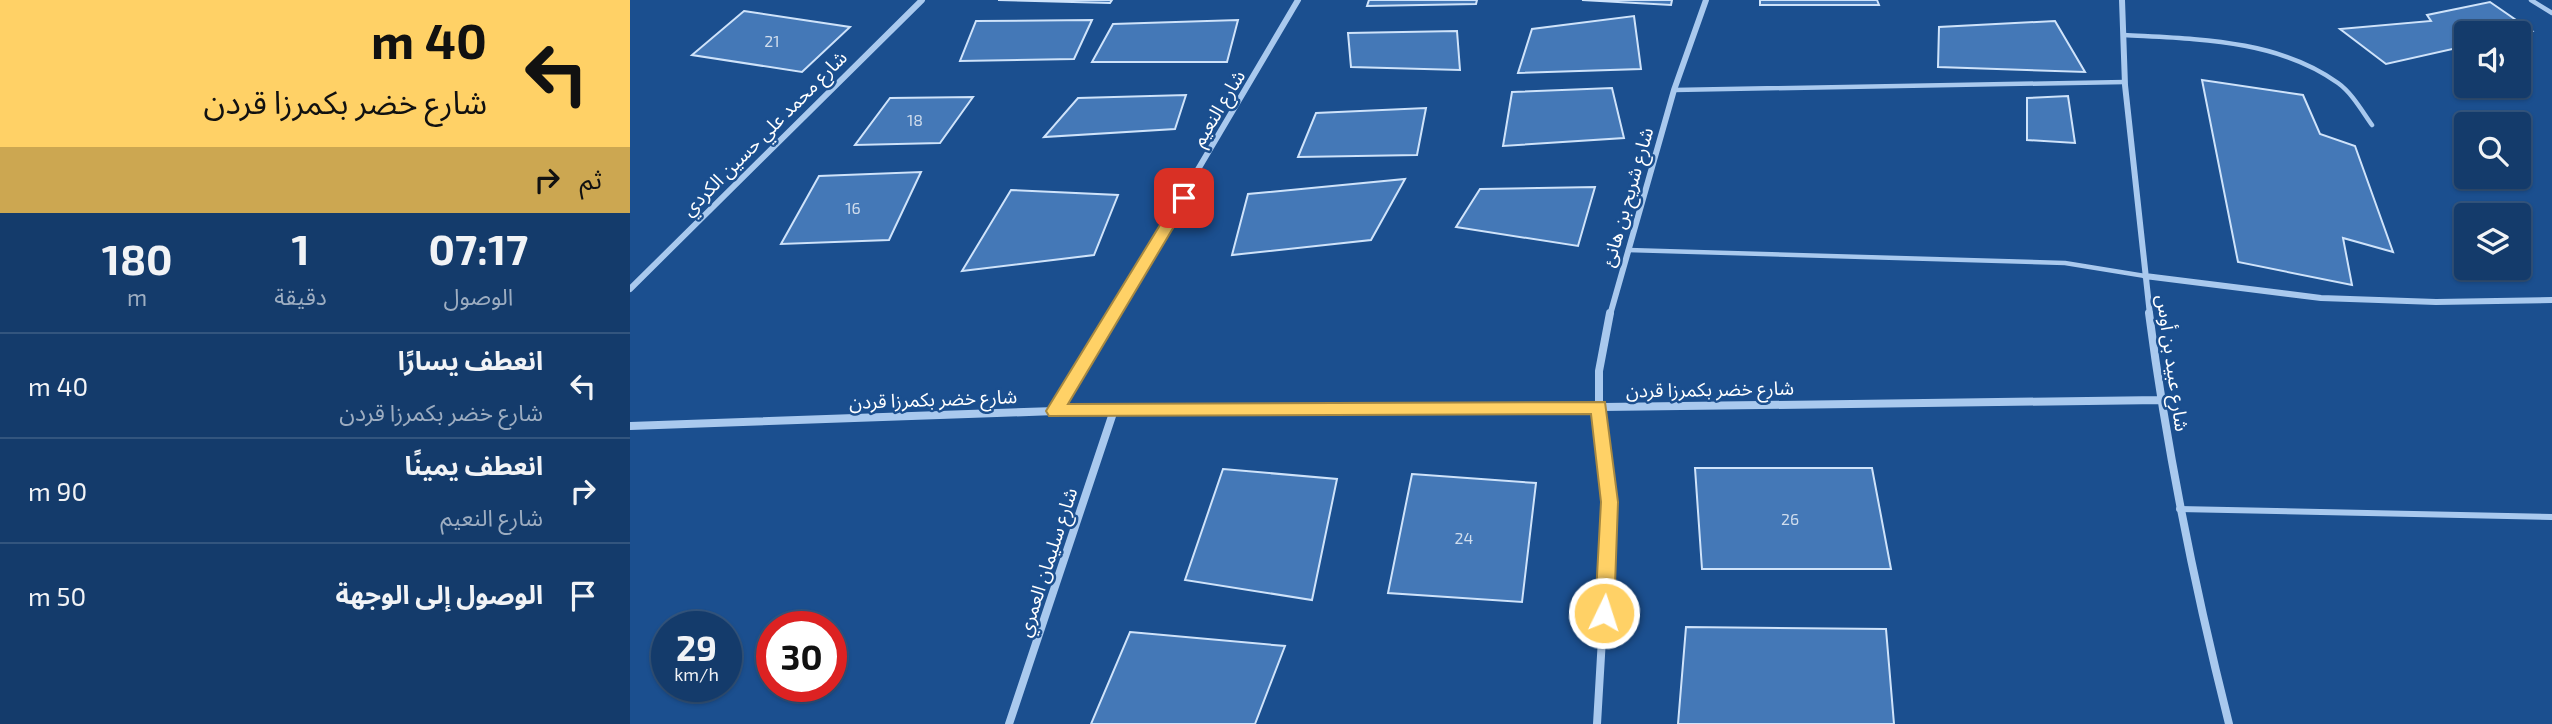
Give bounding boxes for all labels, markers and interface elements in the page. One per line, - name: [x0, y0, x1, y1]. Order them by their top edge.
- text: 40 m: [371, 10, 487, 69]
- map controls: [2454, 21, 2531, 280]
- button: sound: [2454, 21, 2531, 98]
- icon: left: [511, 28, 602, 119]
- house number: 21: [764, 31, 780, 50]
- street label: شارع محمد علي حسين الكردي: [676, 45, 854, 223]
- street label: شارع النعيم: [1186, 65, 1253, 152]
- text: شارع خضر بكمرزا قردن: [204, 82, 487, 120]
- house number: 18: [907, 110, 923, 129]
- button: search: [2454, 112, 2531, 189]
- street label: شارع شريح بن هانئ: [1596, 124, 1661, 270]
- icon: right: [528, 161, 566, 199]
- text: ثم: [580, 163, 602, 194]
- pin: [1154, 168, 1214, 228]
- icon: arrive: [1165, 179, 1203, 217]
- house number: 16: [845, 198, 861, 217]
- button: layers: [2454, 203, 2531, 280]
- text: 1: [291, 223, 310, 273]
- text: 07:17: [428, 223, 528, 273]
- text: 180: [102, 233, 173, 283]
- text: دقيقة: [274, 282, 327, 310]
- text: الوصول: [443, 282, 513, 310]
- text: m: [127, 283, 147, 311]
- street label: شارع عبيد بن أوس: [2150, 293, 2194, 433]
- text: انعطف يسارًا: [398, 344, 543, 375]
- icon: left: [564, 367, 602, 405]
- text: 40 m: [28, 370, 88, 401]
- street label: شارع خضر بكمرزا قردن: [1626, 376, 1794, 404]
- street label: شارع خضر بكمرزا قردن: [848, 384, 1018, 416]
- text: شارع خضر بكمرزا قردن: [339, 398, 543, 426]
- text: انعطف يمينًا: [404, 449, 543, 480]
- icon: right: [564, 472, 602, 510]
- text: 90 m: [28, 475, 87, 506]
- street label: شارع سليمان العمري: [1012, 485, 1086, 640]
- text: شارع النعيم: [440, 503, 543, 531]
- house number: 26: [1781, 509, 1799, 528]
- house number: 24: [1455, 528, 1474, 547]
- position arrow: [1567, 576, 1641, 650]
- icon: arrive: [564, 577, 602, 615]
- text: الوصول إلى الوجهة: [335, 578, 543, 609]
- text: 50 m: [28, 580, 86, 611]
- speed limit sign: 30: [756, 611, 847, 702]
- text: 29: [676, 626, 717, 668]
- text: km/h: [674, 663, 719, 685]

